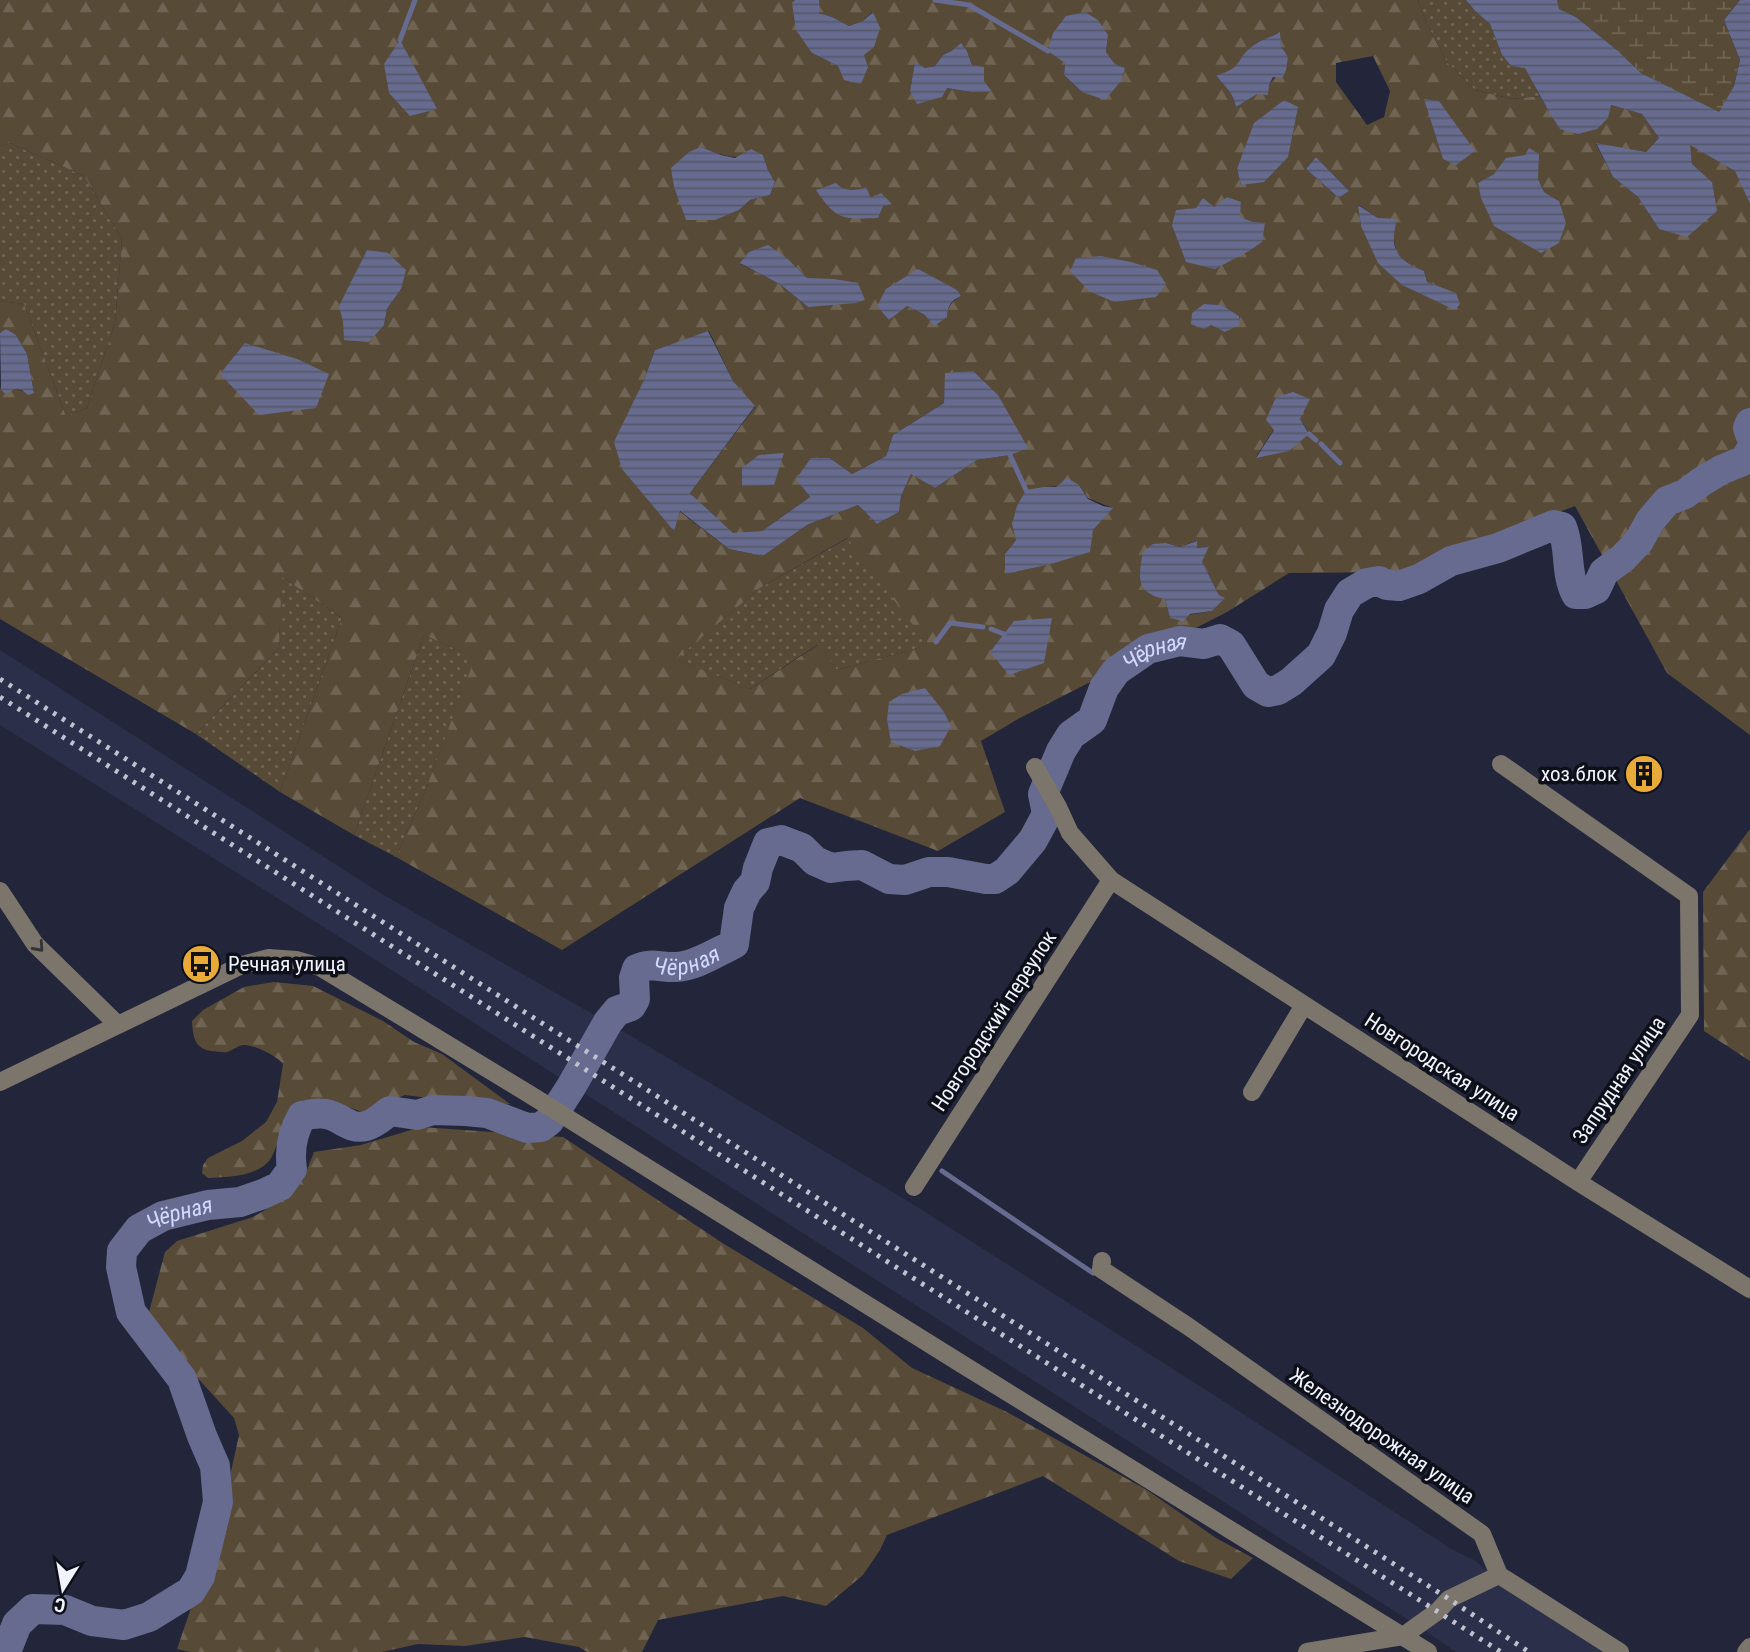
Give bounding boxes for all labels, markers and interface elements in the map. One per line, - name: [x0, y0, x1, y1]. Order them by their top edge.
- water label: Чёрная: [1118, 627, 1189, 676]
- building icon: хоз.блок: [1623, 753, 1665, 795]
- place label: хоз.блок: [1541, 762, 1617, 786]
- street label: Новгородский переулок: [927, 926, 1061, 1116]
- one-way arrow: [31, 939, 43, 952]
- water label: Чёрная: [652, 940, 725, 981]
- bus stop icon: Речная улица: [180, 943, 222, 985]
- place label: Речная улица: [228, 952, 346, 976]
- street label: Новгородская улица: [1360, 1008, 1524, 1126]
- street label: Запрудная улица: [1568, 1012, 1670, 1148]
- water label: Чёрная: [142, 1191, 216, 1237]
- street label: Железнодорожная улица: [1285, 1363, 1479, 1509]
- north arrow: [28, 1554, 98, 1624]
- text: С: [52, 1593, 67, 1618]

